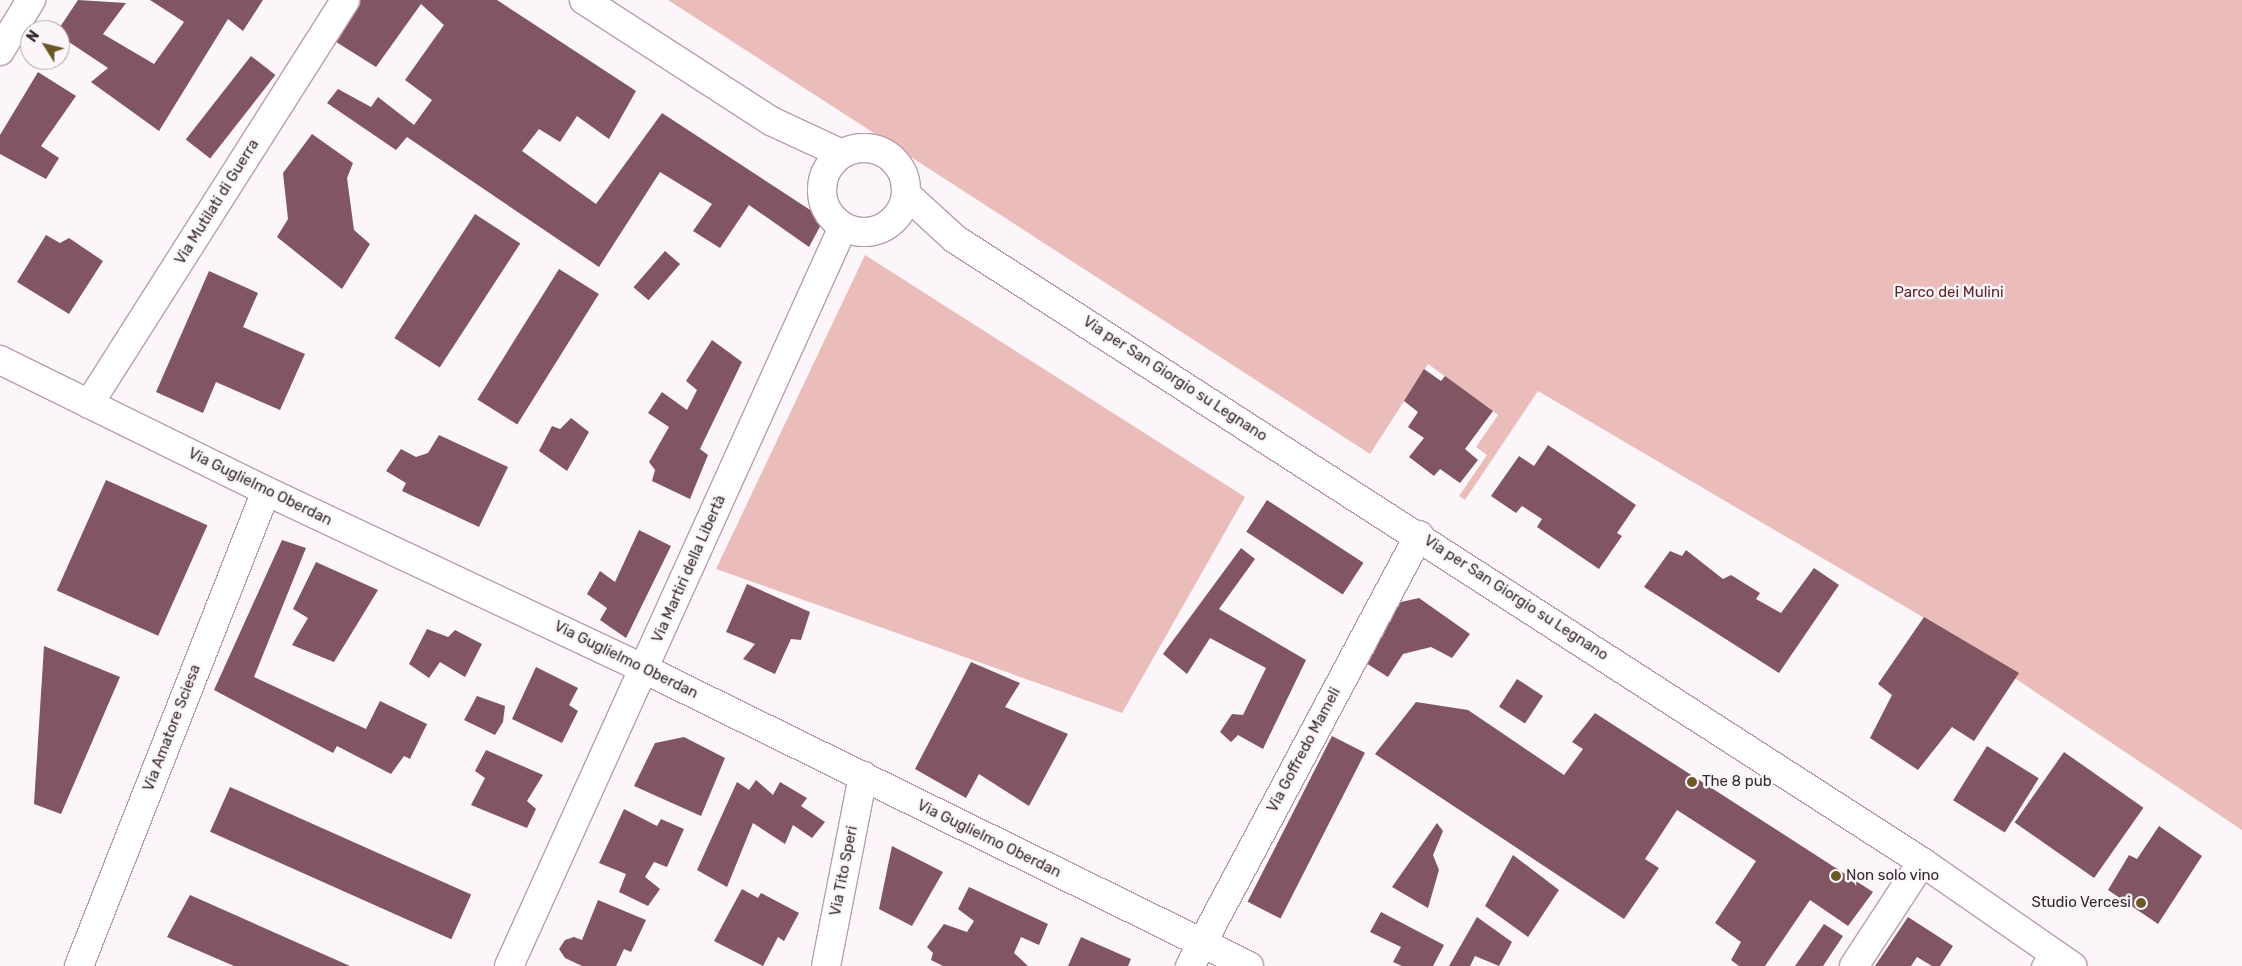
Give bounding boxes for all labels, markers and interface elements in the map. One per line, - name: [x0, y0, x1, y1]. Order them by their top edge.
- north arrow: [20, 20, 70, 70]
- text: N: [23, 27, 43, 46]
- street label: Via Mutilati di Guerra: [171, 136, 263, 268]
- park label: Parco dei Mulini: [1894, 284, 2004, 302]
- street label: Via per San Giorgio su Legnano: [1079, 313, 1271, 445]
- street label: Via Guglielmo Oberdan: [185, 444, 335, 530]
- street label: Via Martiri della Libertà: [648, 492, 730, 646]
- street label: Via per San Giorgio su Legnano: [1420, 532, 1612, 664]
- street label: Via Guglielmo Oberdan: [551, 617, 701, 703]
- street label: Via Amatore Sciesa: [139, 662, 205, 794]
- street label: Via Goffredo Mameli: [1263, 684, 1345, 816]
- place label: The 8 pub: [1702, 773, 1772, 791]
- marker: The 8 pub: [1686, 776, 1698, 788]
- street label: Via Guglielmo Oberdan: [914, 796, 1064, 882]
- street label: Via Tito Speri: [826, 824, 862, 918]
- place label: Non solo vino: [1846, 867, 1940, 885]
- marker: Non solo vino: [1830, 870, 1842, 882]
- place label: Studio Vercesi: [2031, 894, 2131, 912]
- marker: Studio Vercesi: [2135, 897, 2147, 909]

